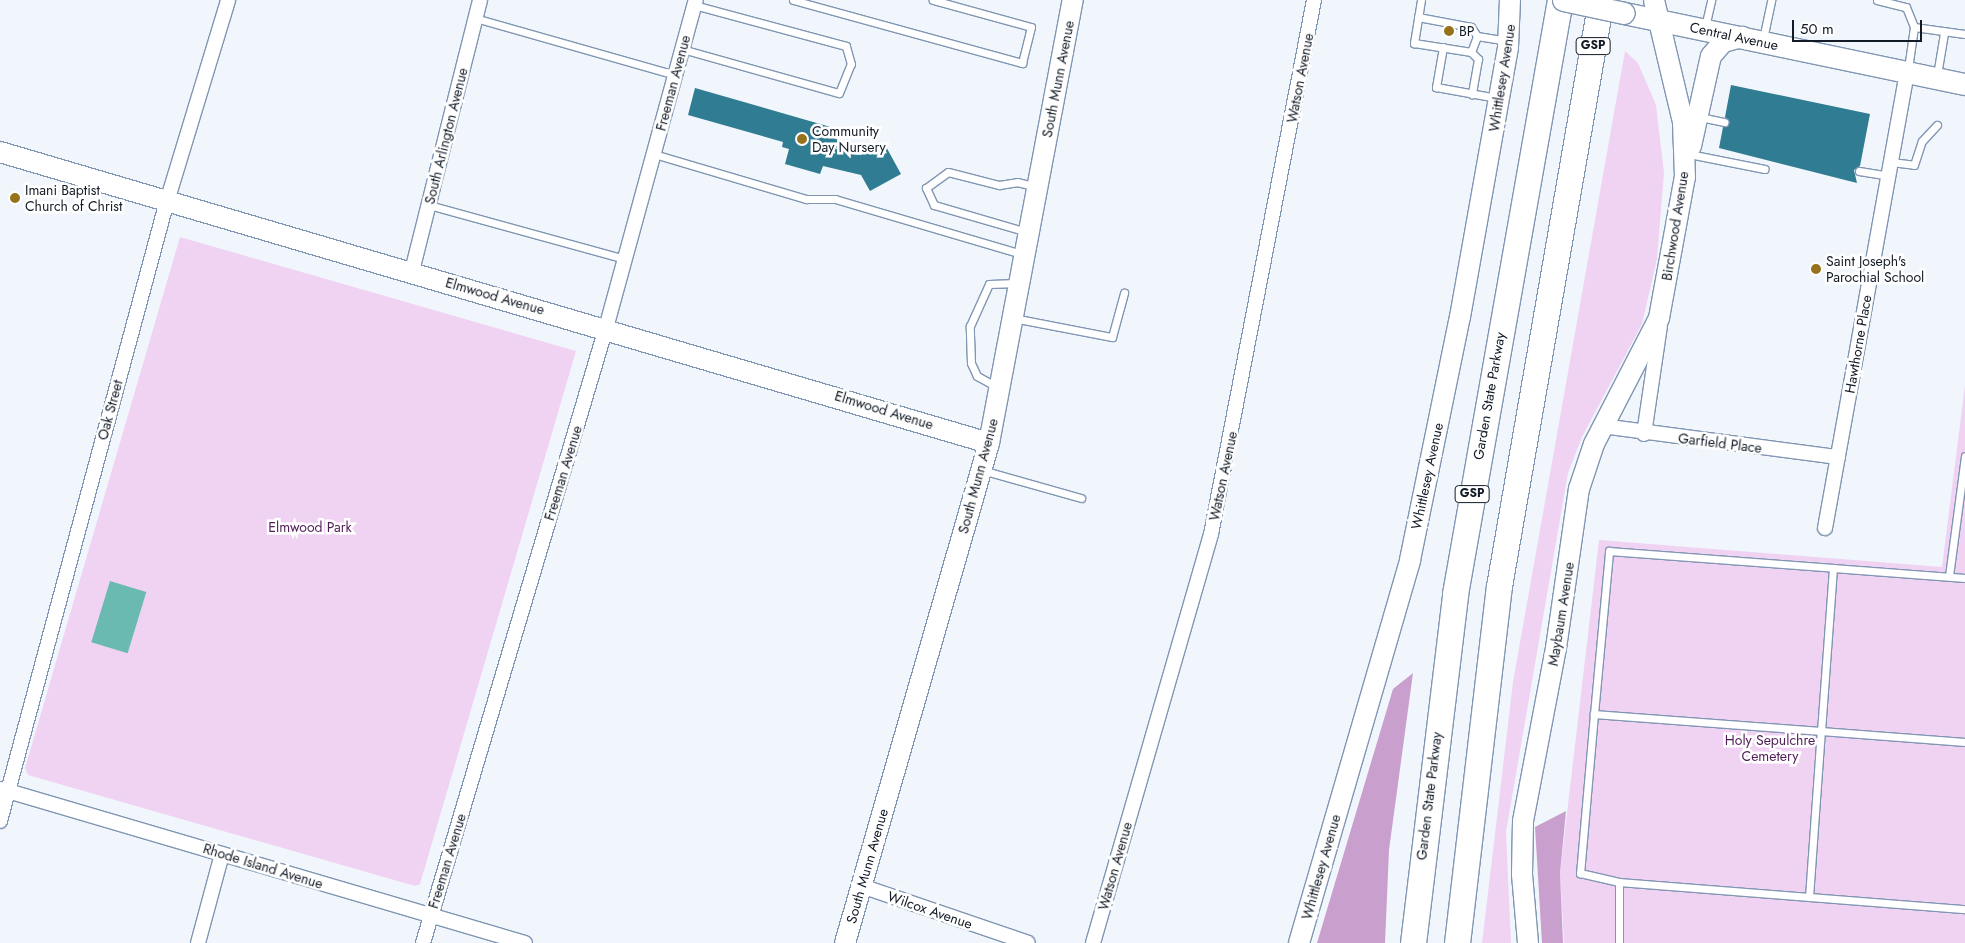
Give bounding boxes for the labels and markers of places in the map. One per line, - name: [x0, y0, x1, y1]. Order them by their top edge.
- place label: BP: [1459, 23, 1474, 39]
- marker: BP: [1443, 25, 1455, 37]
- place label: Community Day Nursery: [812, 123, 886, 156]
- marker: Community Day Nursery: [796, 133, 808, 145]
- place label: Imani Baptist Church of Christ: [25, 182, 122, 214]
- marker: Imani Baptist Church of Christ: [9, 192, 21, 204]
- place label: Saint Joseph's Parochial School: [1826, 253, 1924, 286]
- marker: Saint Joseph's Parochial School: [1810, 263, 1822, 275]

